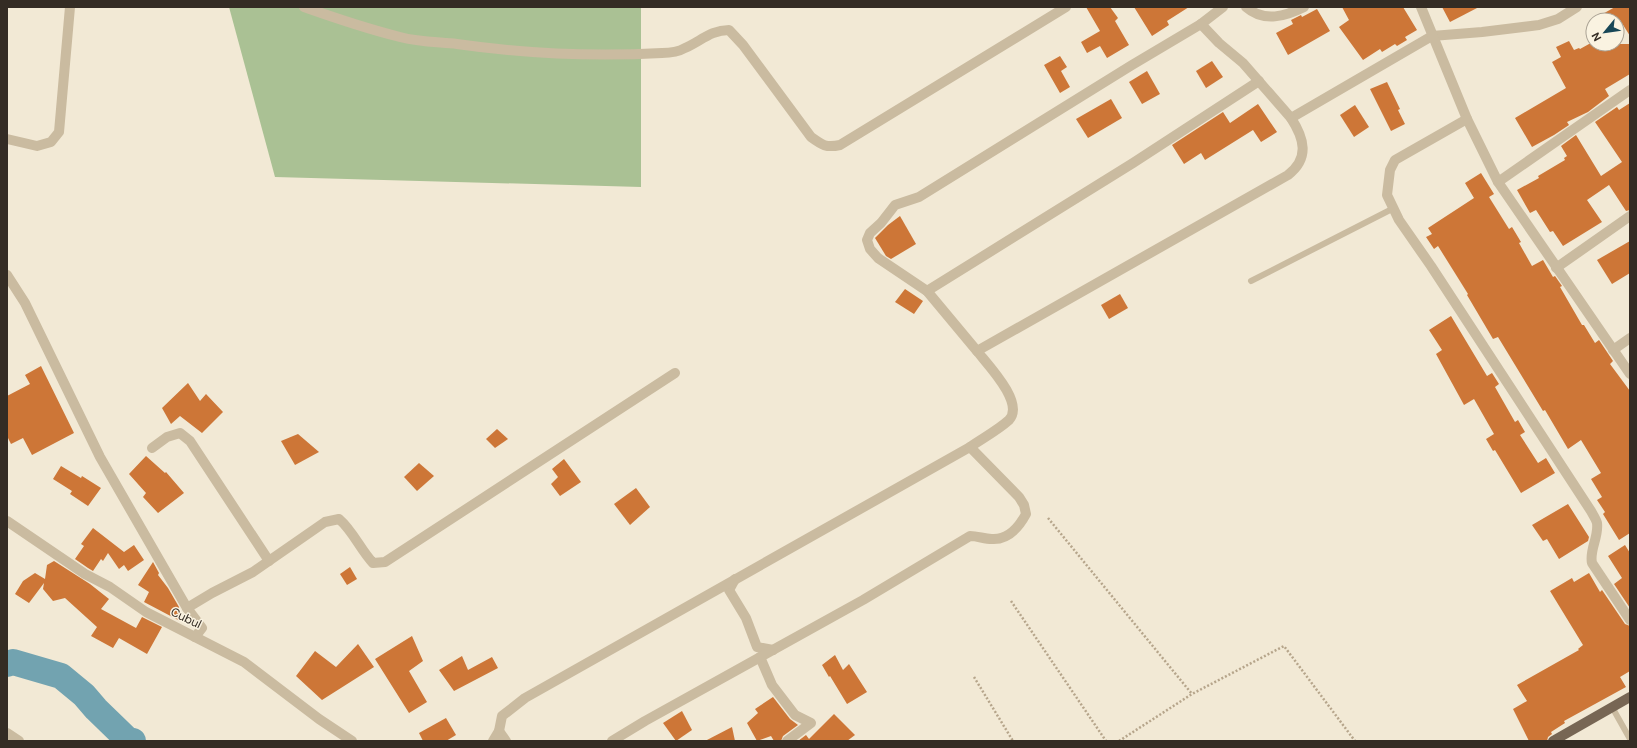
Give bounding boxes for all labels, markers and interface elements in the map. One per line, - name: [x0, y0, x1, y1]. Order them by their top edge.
- north arrow: [1585, 12, 1625, 52]
- text: N: [1588, 30, 1604, 44]
- street label: Cubul: [168, 604, 204, 632]

